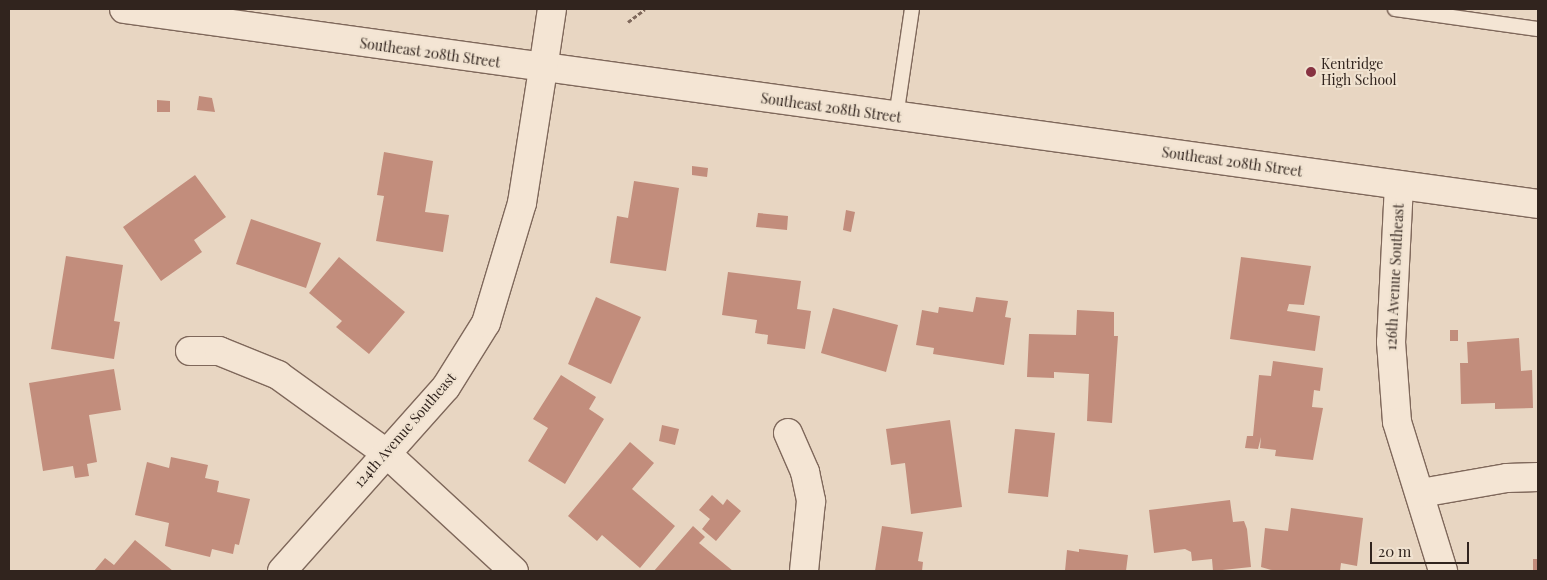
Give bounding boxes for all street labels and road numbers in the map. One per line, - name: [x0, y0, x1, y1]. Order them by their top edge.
- street label: Southeast 208th Street: [359, 35, 501, 71]
- street label: Southeast 208th Street: [760, 90, 902, 126]
- street label: Southeast 208th Street: [1161, 144, 1303, 180]
- street label: 126th Avenue Southeast: [1383, 203, 1407, 351]
- street label: 124th Avenue Southeast: [350, 369, 460, 491]

